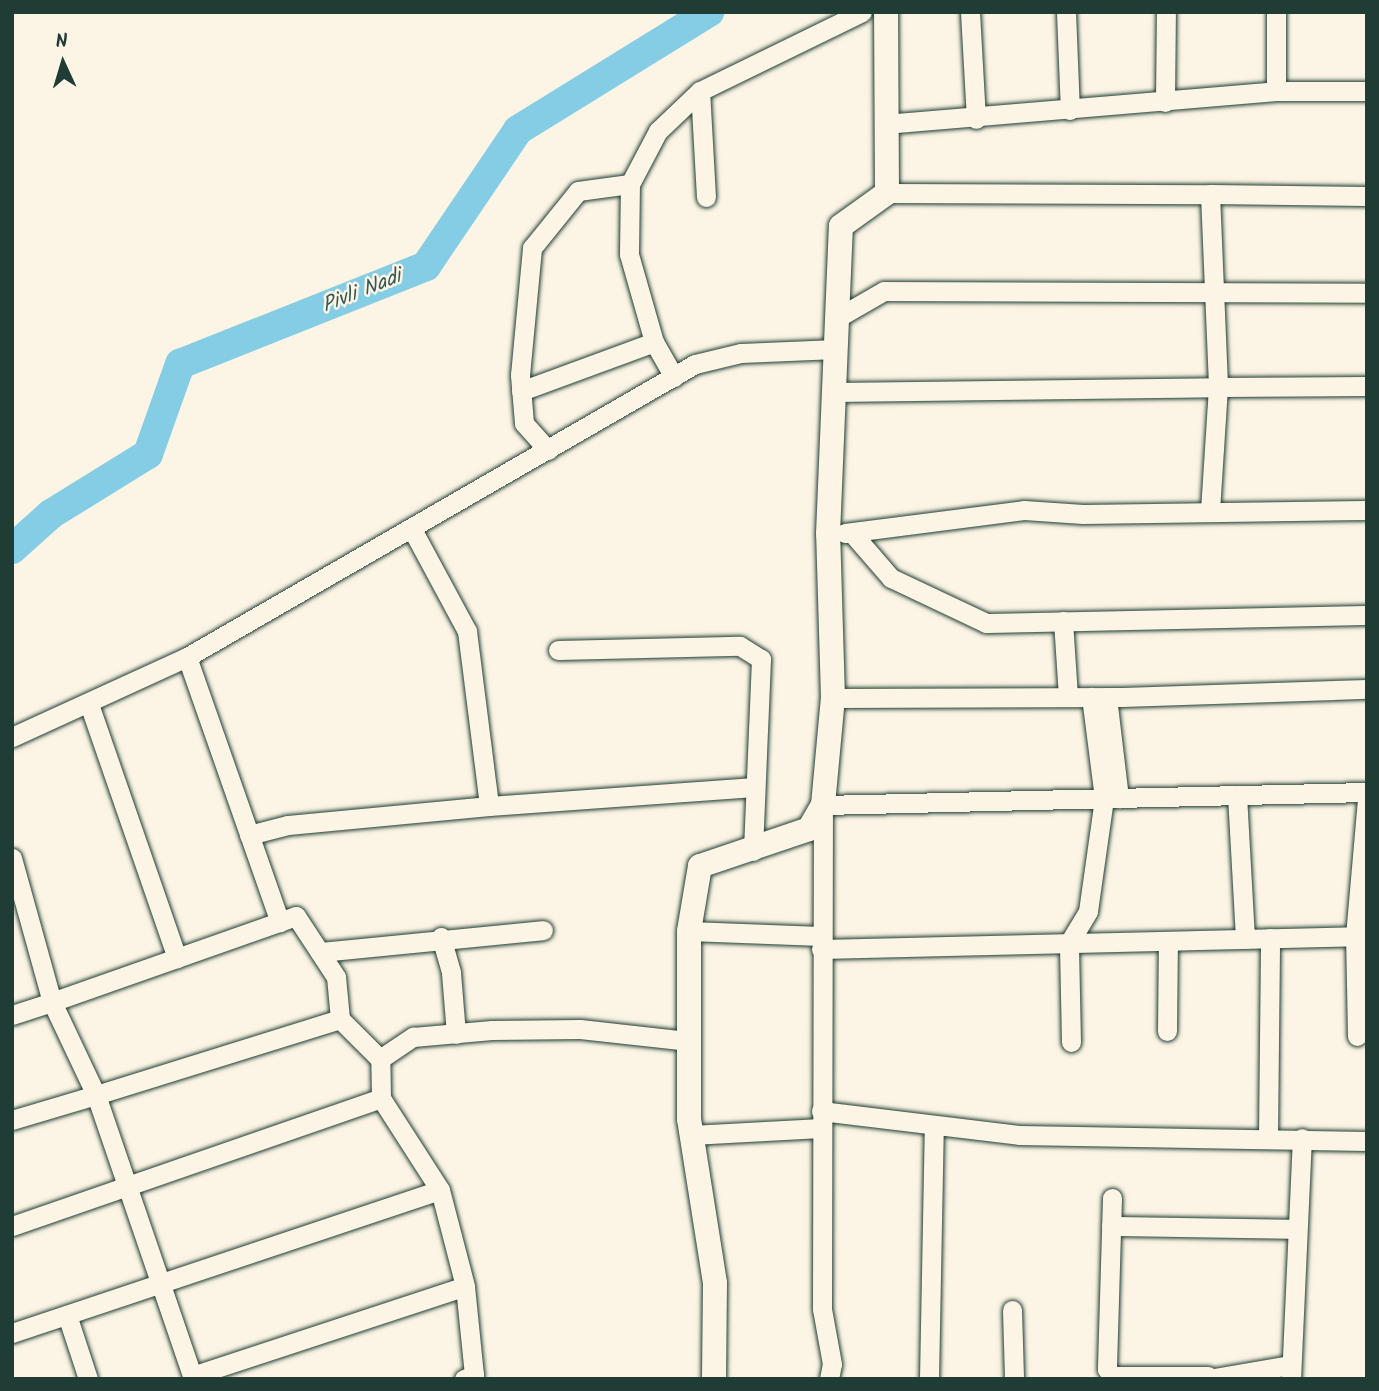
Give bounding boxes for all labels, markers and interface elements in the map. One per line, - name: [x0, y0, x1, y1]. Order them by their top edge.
- text: N: [55, 27, 69, 57]
- north arrow: [28, 28, 98, 98]
- water label: Pivli Nadi: [319, 265, 405, 319]

